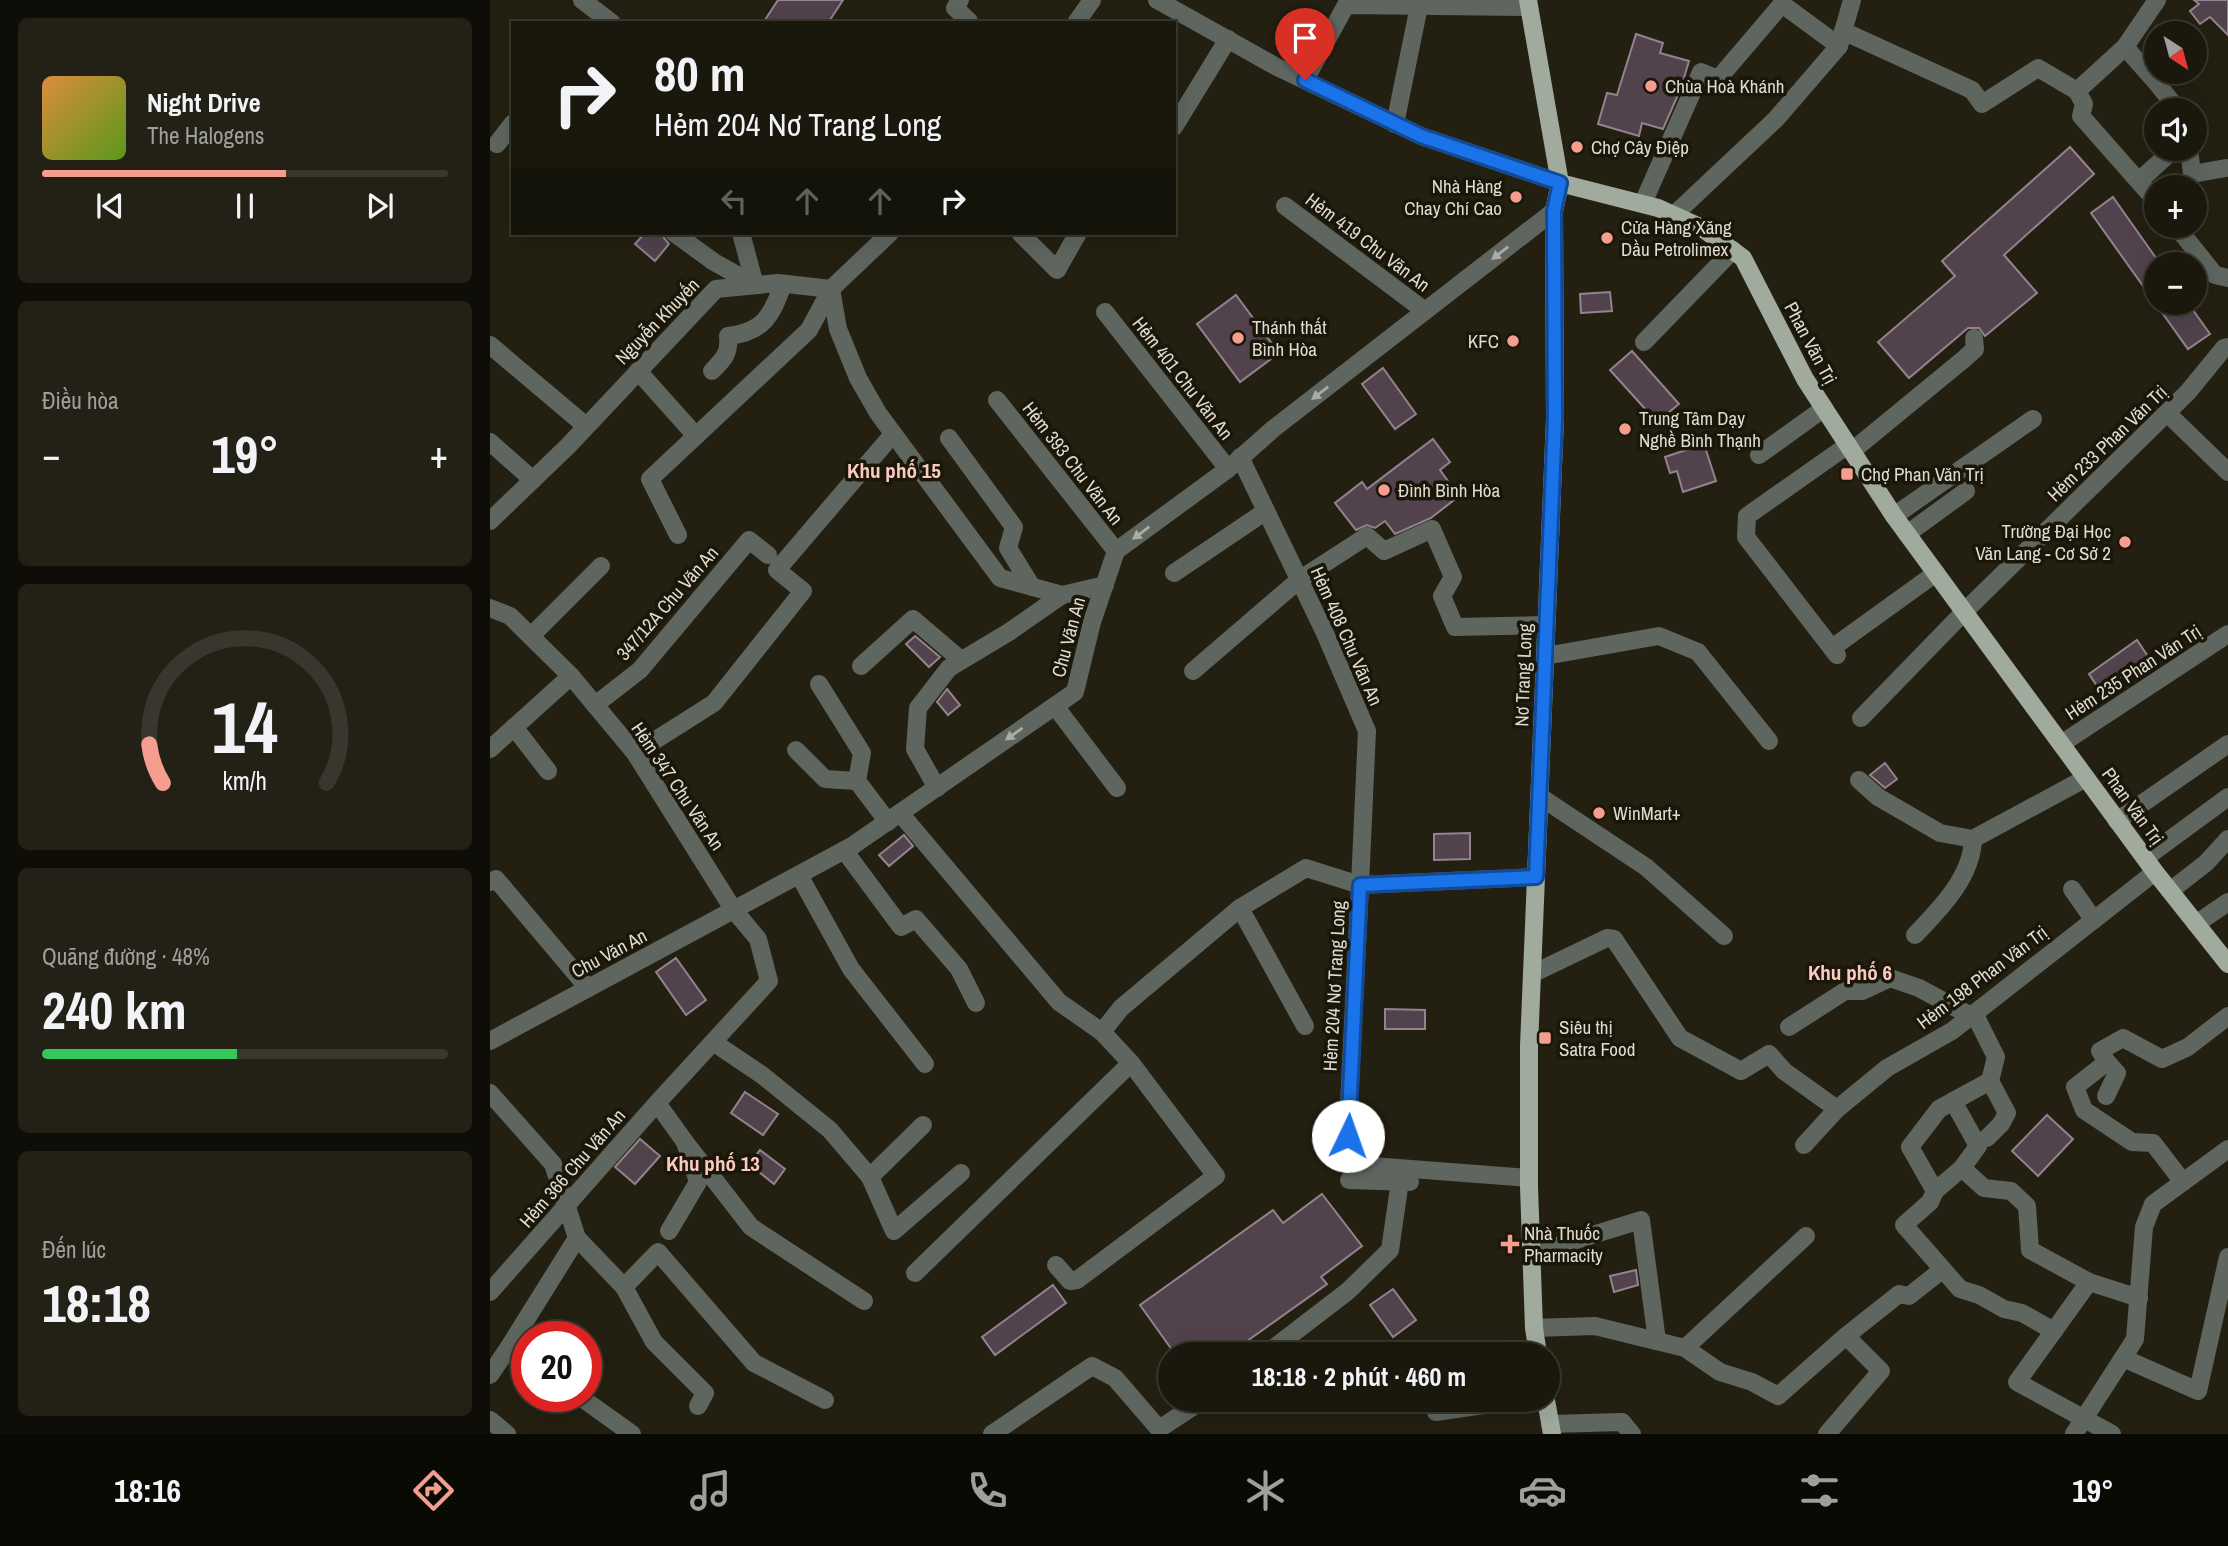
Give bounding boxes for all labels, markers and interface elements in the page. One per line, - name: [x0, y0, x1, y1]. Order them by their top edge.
- pin: [1275, 8, 1335, 80]
- icon: arrive: [1286, 19, 1324, 57]
- north arrow: [2144, 21, 2207, 84]
- map controls: [2144, 21, 2207, 315]
- text: 80 m: [654, 40, 746, 106]
- icon: right: [539, 49, 630, 140]
- place label: Chùa Hoà Khánh: [1665, 73, 1785, 99]
- marker: Chùa Hoà Khánh: [1643, 78, 1659, 94]
- text: Night Drive: [147, 85, 261, 120]
- button: sound: [2144, 98, 2207, 161]
- text: Hẻm 204 Nơ Trang Long: [654, 103, 941, 146]
- text: The Halogens: [147, 120, 264, 151]
- place label: Chợ Cây Điệp: [1591, 134, 1689, 160]
- marker: Chợ Cây Điệp: [1569, 139, 1585, 155]
- place label: Nhà Hàng Chay Chí Cao: [1404, 173, 1502, 221]
- button: +: [2144, 175, 2207, 238]
- icon: left: [715, 182, 753, 220]
- icon: ahead: [788, 182, 826, 220]
- icon: ahead: [861, 182, 899, 220]
- icon: right: [934, 182, 972, 220]
- icon: previous: [91, 187, 129, 225]
- icon: pause: [226, 187, 264, 225]
- icon: next: [361, 187, 399, 225]
- street label: Hẻm 419 Chu Văn An: [1300, 187, 1436, 297]
- marker: Nhà Hàng Chay Chí Cao: [1508, 189, 1524, 205]
- place label: Cửa Hàng Xăng Dầu Petrolimex: [1621, 214, 1732, 262]
- marker: Cửa Hàng Xăng Dầu Petrolimex: [1599, 230, 1615, 246]
- one-way arrow: [1491, 246, 1509, 260]
- button: −: [2144, 252, 2207, 315]
- street label: Nguyễn Khuyến: [609, 272, 705, 370]
- street label: Phan Văn Trị: [1778, 297, 1844, 389]
- street label: Hẻm 401 Chu Văn An: [1127, 311, 1239, 445]
- place label: Thánh thất Bình Hòa: [1252, 314, 1327, 362]
- place label: KFC: [1468, 328, 1499, 354]
- marker: Thánh thất Bình Hòa: [1230, 330, 1246, 346]
- marker: KFC: [1505, 333, 1521, 349]
- street label: Hẻm 233 Phan Văn Trị: [2041, 379, 2173, 507]
- text: Điều hòa: [42, 385, 119, 416]
- one-way arrow: [1312, 385, 1330, 400]
- street label: Hẻm 393 Chu Văn An: [1017, 396, 1129, 530]
- place label: Trung Tâm Dạy Nghề Bình Thạnh: [1639, 405, 1761, 453]
- text: 19°: [211, 419, 279, 489]
- marker: Trung Tâm Dạy Nghề Bình Thạnh: [1617, 421, 1633, 437]
- text: −: [42, 429, 60, 480]
- text: +: [430, 429, 448, 480]
- district label: Khu phố 15: [847, 456, 941, 485]
- place label: Chợ Phan Văn Trị: [1861, 461, 1984, 487]
- marker: Chợ Phan Văn Trị: [1839, 466, 1855, 482]
- place label: Đình Bình Hòa: [1398, 477, 1501, 503]
- marker: Đình Bình Hòa: [1376, 482, 1392, 498]
- place label: Trường Đại Học Văn Lang - Cơ Sở 2: [1975, 518, 2111, 566]
- one-way arrow: [1133, 525, 1151, 540]
- marker: Trường Đại Học Văn Lang - Cơ Sở 2: [2117, 534, 2133, 550]
- street label: 347/12A Chu Văn An: [610, 540, 724, 666]
- street label: Hẻm 408 Chu Văn An: [1305, 562, 1389, 710]
- street label: Chu Văn An: [1045, 594, 1091, 680]
- street label: Hẻm 235 Phan Văn Trị: [2060, 618, 2206, 726]
- street label: Nơ Trang Long: [1508, 623, 1538, 727]
- text: 14: [212, 678, 278, 776]
- street label: Hẻm 347 Chu Văn An: [625, 717, 731, 855]
- one-way arrow: [1005, 727, 1023, 741]
- street label: Phan Văn Trị: [2096, 762, 2170, 850]
- text: km/h: [223, 764, 267, 798]
- place label: WinMart+: [1613, 800, 1681, 826]
- marker: WinMart+: [1591, 805, 1607, 821]
- street label: Hẻm 204 Nơ Trang Long: [1317, 900, 1351, 1072]
- street label: Hẻm 198 Phan Văn Trị: [1911, 919, 2053, 1035]
- street label: Chu Văn An: [567, 922, 651, 984]
- text: Quãng đường · 48%: [42, 941, 210, 972]
- district label: Khu phố 6: [1808, 958, 1892, 987]
- text: 240 km: [42, 975, 187, 1045]
- place label: Siêu thị Satra Food: [1559, 1014, 1635, 1062]
- marker: Siêu thị Satra Food: [1537, 1030, 1553, 1046]
- position arrow: [1311, 1099, 1385, 1173]
- street label: Hẻm 366 Chu Văn An: [513, 1103, 631, 1233]
- district label: Khu phố 13: [666, 1149, 760, 1178]
- place label: Nhà Thuốc Pharmacity: [1524, 1220, 1603, 1268]
- text: Đến lúc: [42, 1234, 106, 1265]
- marker: Nhà Thuốc Pharmacity: [1502, 1236, 1518, 1252]
- text: 18:18: [42, 1268, 151, 1338]
- speed limit sign: 20: [511, 1321, 602, 1412]
- text: 18:18 · 2 phút · 460 m: [1252, 1359, 1466, 1394]
- icon: directions: [409, 1466, 458, 1515]
- icon: music: [686, 1466, 735, 1515]
- icon: phone: [963, 1466, 1012, 1515]
- icon: climate: [1241, 1466, 1290, 1515]
- icon: car: [1518, 1466, 1567, 1515]
- icon: filters: [1795, 1466, 1844, 1515]
- text: 18:16: [114, 1469, 181, 1512]
- text: 19°: [2072, 1469, 2114, 1512]

